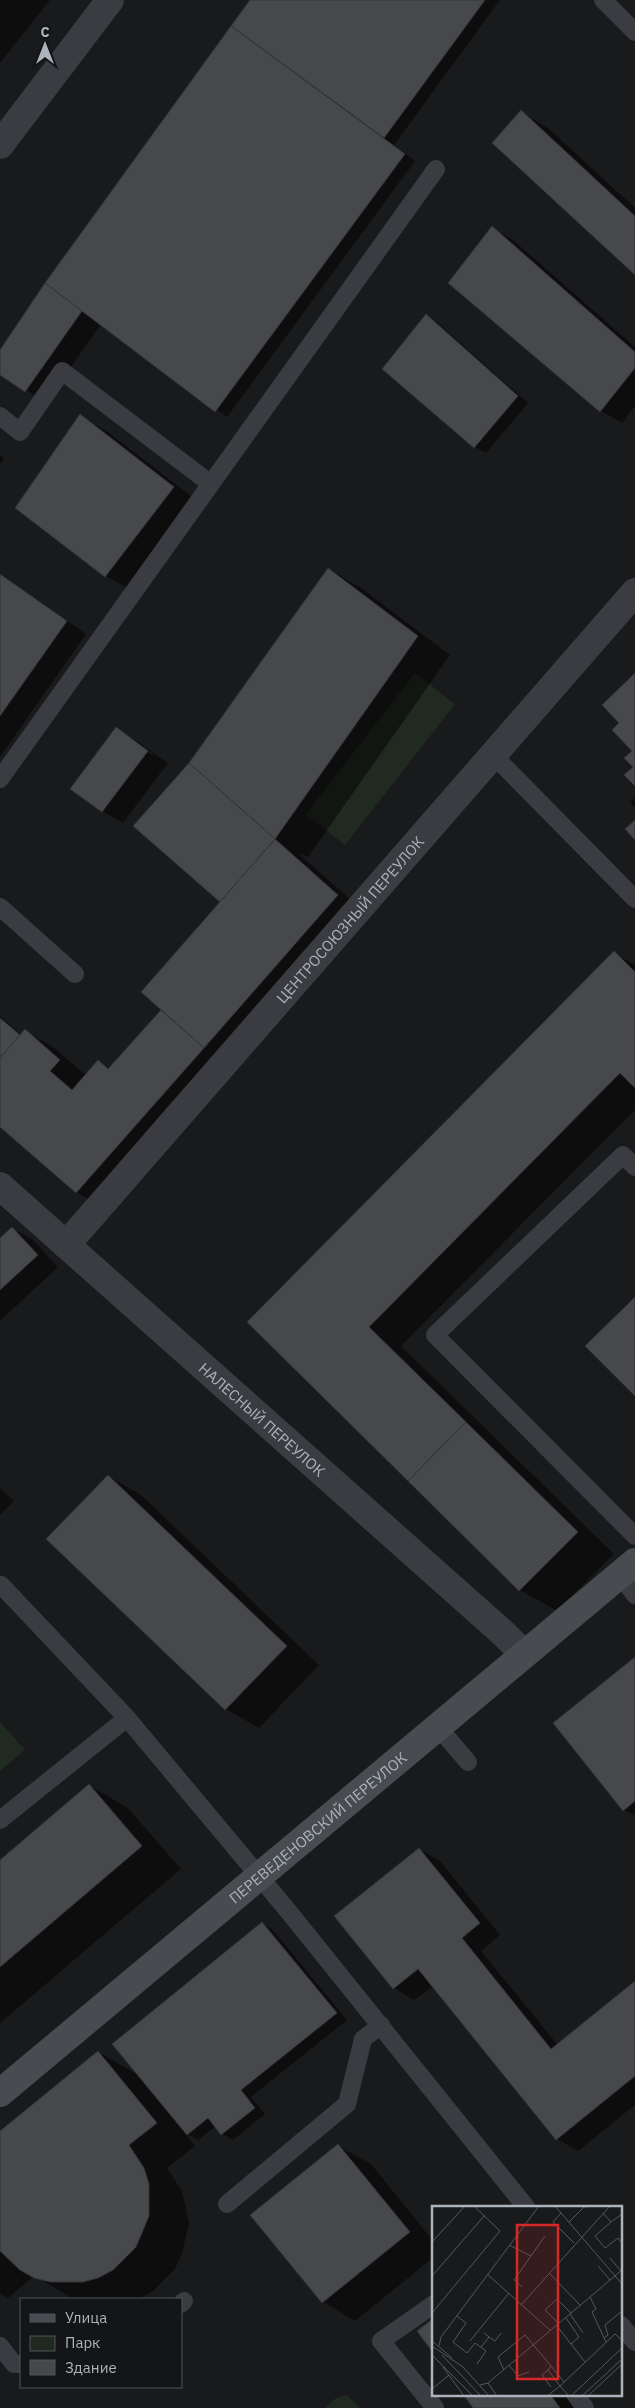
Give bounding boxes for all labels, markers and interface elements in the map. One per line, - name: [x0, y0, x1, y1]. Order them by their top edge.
- north arrow: [20, 20, 70, 70]
- text: С: [40, 23, 50, 41]
- street label: ЦЕНТРОСОЮЗНЫЙ ПЕРЕУЛОК: [272, 832, 428, 1007]
- street label: НАЛЕСНЫЙ ПЕРЕУЛОК: [195, 1358, 329, 1480]
- street label: ПЕРЕВЕДЕНОВСКИЙ ПЕРЕУЛОК: [225, 1748, 411, 1907]
- inset map: [432, 2206, 622, 2396]
- legend: [20, 2298, 182, 2388]
- text: Улица: [65, 2308, 107, 2327]
- text: Парк: [65, 2333, 100, 2352]
- text: Здание: [65, 2358, 117, 2377]

